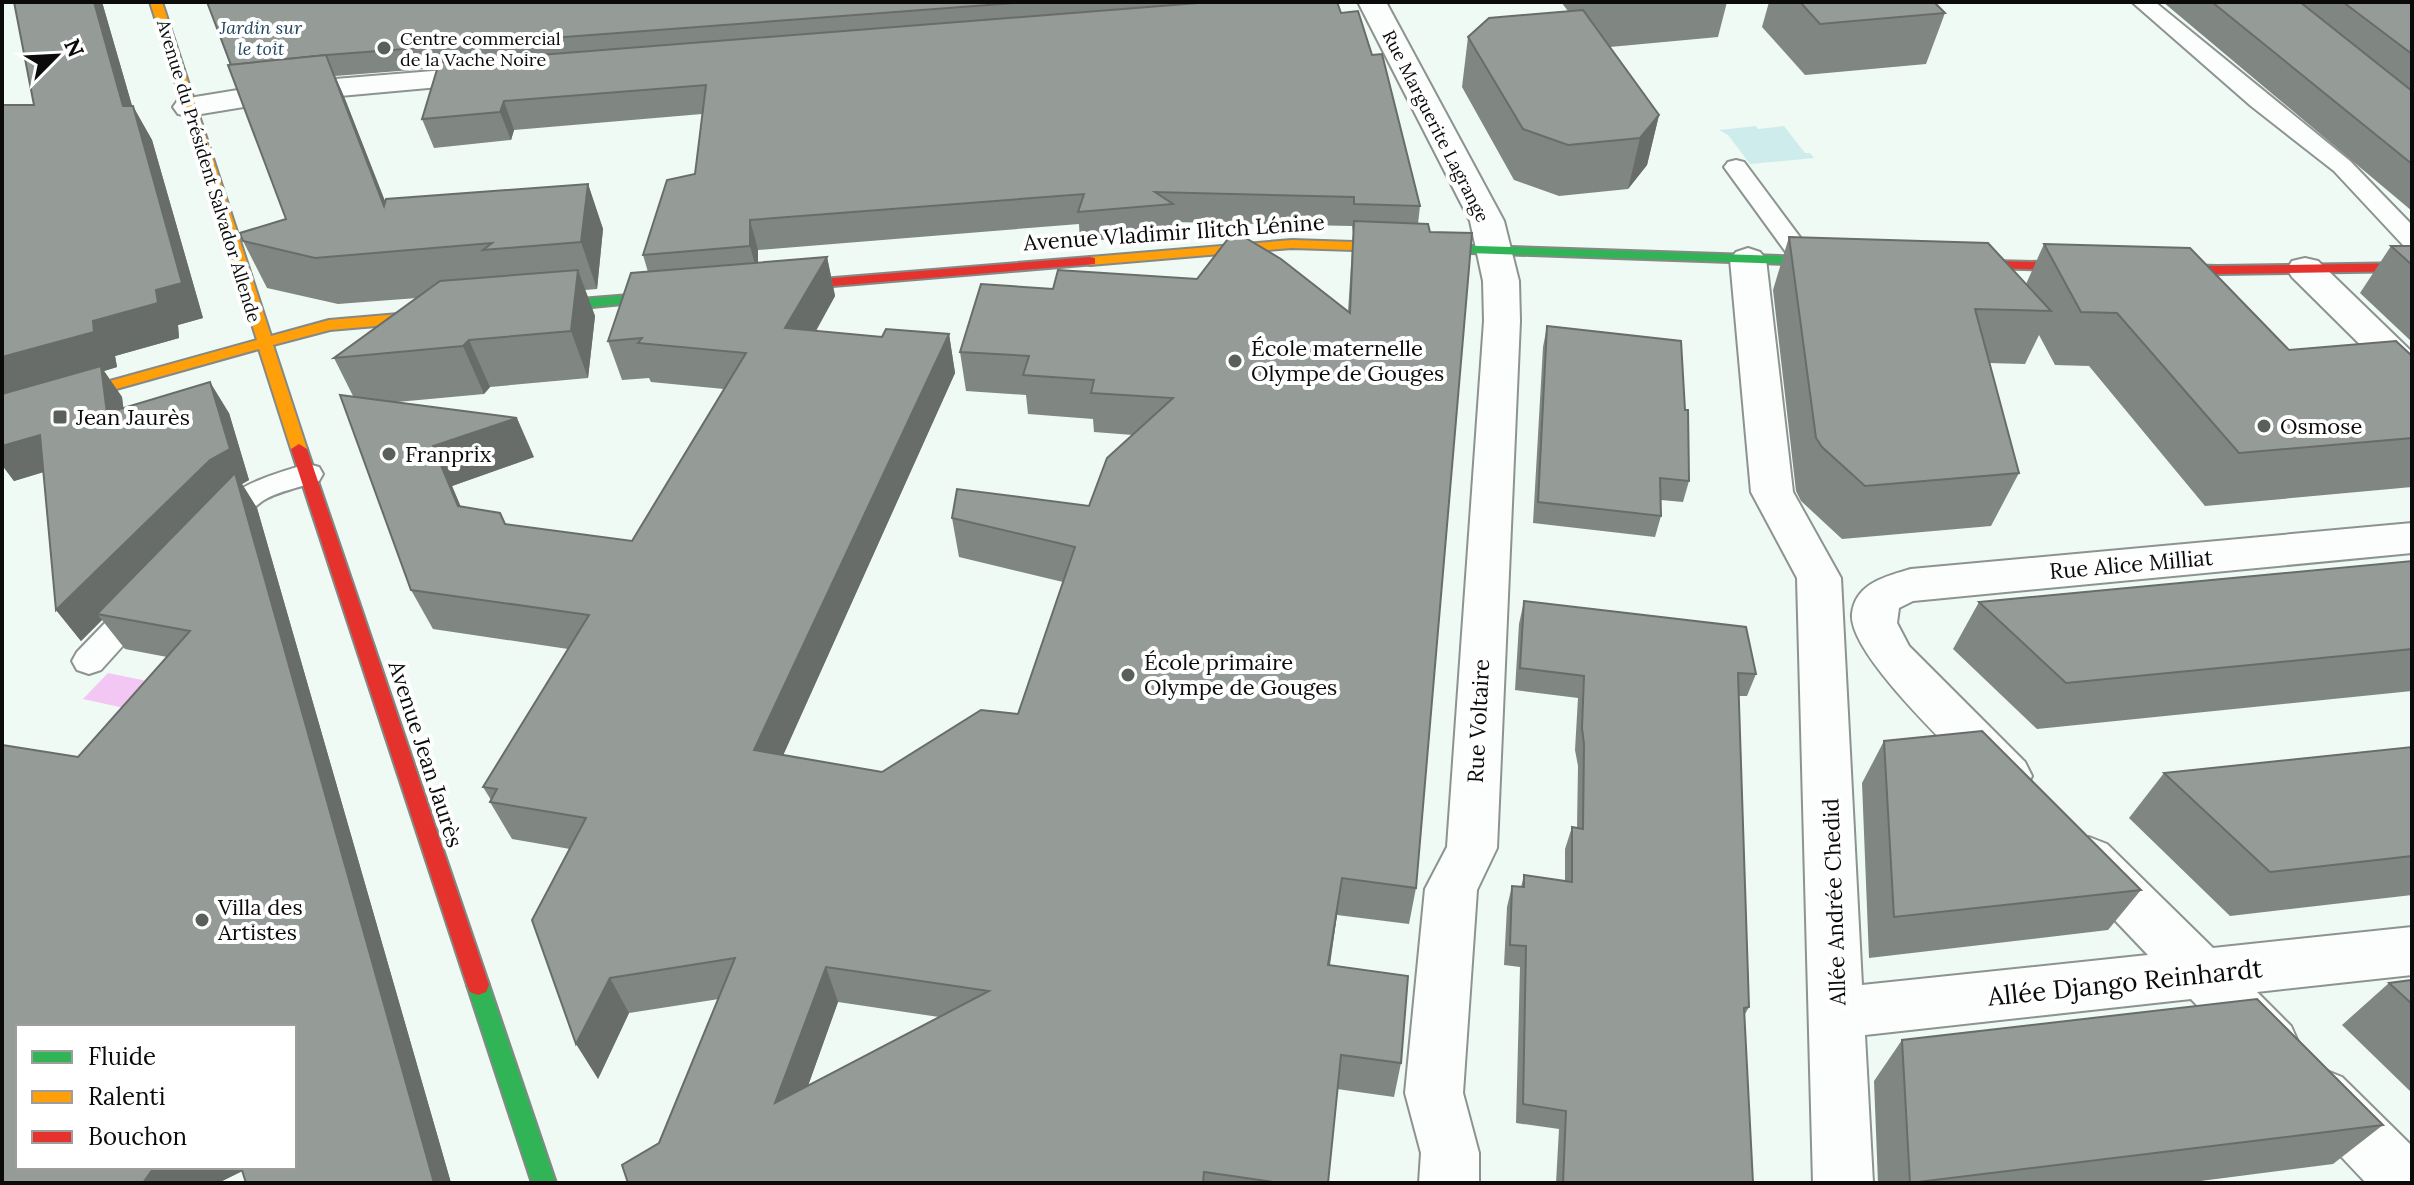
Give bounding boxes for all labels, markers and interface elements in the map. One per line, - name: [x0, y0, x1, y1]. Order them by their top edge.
- north arrow: [16, 16, 96, 96]
- street label: Avenue du Président Salvador Allende: [152, 16, 266, 325]
- park label: Jardin sur le toit: [219, 16, 303, 60]
- street label: Rue Marguerite Lagrange: [1377, 26, 1495, 226]
- place label: Centre commercial de la Vache Noire: [400, 27, 561, 71]
- text: N: [58, 34, 91, 61]
- marker: Centre commercial de la Vache Noire: [375, 39, 393, 57]
- street label: Avenue Vladimir Ilitch Lénine: [1022, 208, 1326, 257]
- place label: École maternelle Olympe de Gouges: [1251, 334, 1444, 387]
- marker: École maternelle Olympe de Gouges: [1226, 352, 1244, 370]
- place label: Jean Jaurès: [75, 403, 190, 431]
- marker: Jean Jaurès: [51, 408, 69, 426]
- place label: Osmose: [2280, 412, 2362, 440]
- marker: Osmose: [2255, 417, 2273, 435]
- place label: Franprix: [405, 440, 492, 468]
- marker: Franprix: [380, 445, 398, 463]
- street label: Rue Alice Milliat: [2048, 543, 2214, 585]
- place label: École primaire Olympe de Gouges: [1144, 648, 1337, 701]
- street label: Avenue Jean Jaurès: [382, 656, 469, 851]
- street label: Rue Voltaire: [1461, 658, 1495, 784]
- marker: École primaire Olympe de Gouges: [1119, 666, 1137, 684]
- street label: Allée Andrée Chedid: [1816, 798, 1852, 1007]
- place label: Villa des Artistes: [217, 893, 303, 946]
- marker: Villa des Artistes: [193, 911, 211, 929]
- street label: Allée Django Reinhardt: [1985, 951, 2264, 1013]
- legend: [16, 1025, 296, 1169]
- text: Fluide: [88, 1041, 156, 1072]
- text: Ralenti: [88, 1081, 165, 1112]
- text: Bouchon: [88, 1121, 187, 1152]

